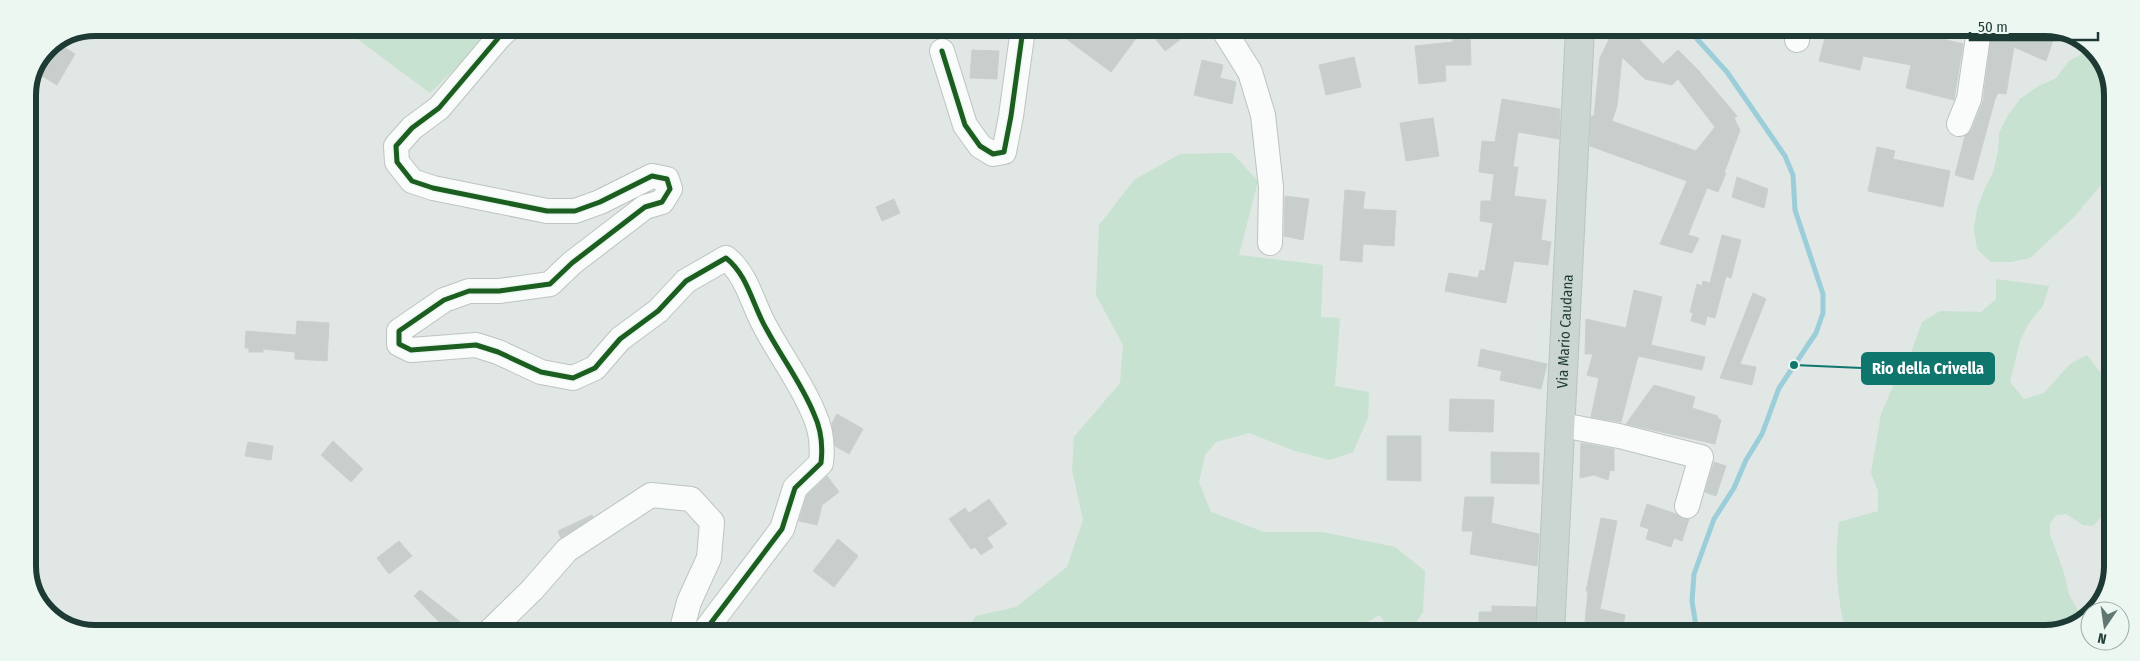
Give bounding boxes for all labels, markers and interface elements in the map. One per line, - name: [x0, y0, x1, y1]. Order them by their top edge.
- scale bar: [1970, 10, 2098, 42]
- text: 50 m: [1978, 18, 2008, 36]
- street label: Via Mario Caudana: [1553, 274, 1577, 389]
- callout: Rio della Crivella: [1862, 353, 1994, 384]
- text: Rio della Crivella: [1872, 359, 1984, 378]
- north arrow: [2080, 601, 2130, 651]
- text: N: [2096, 629, 2108, 647]

